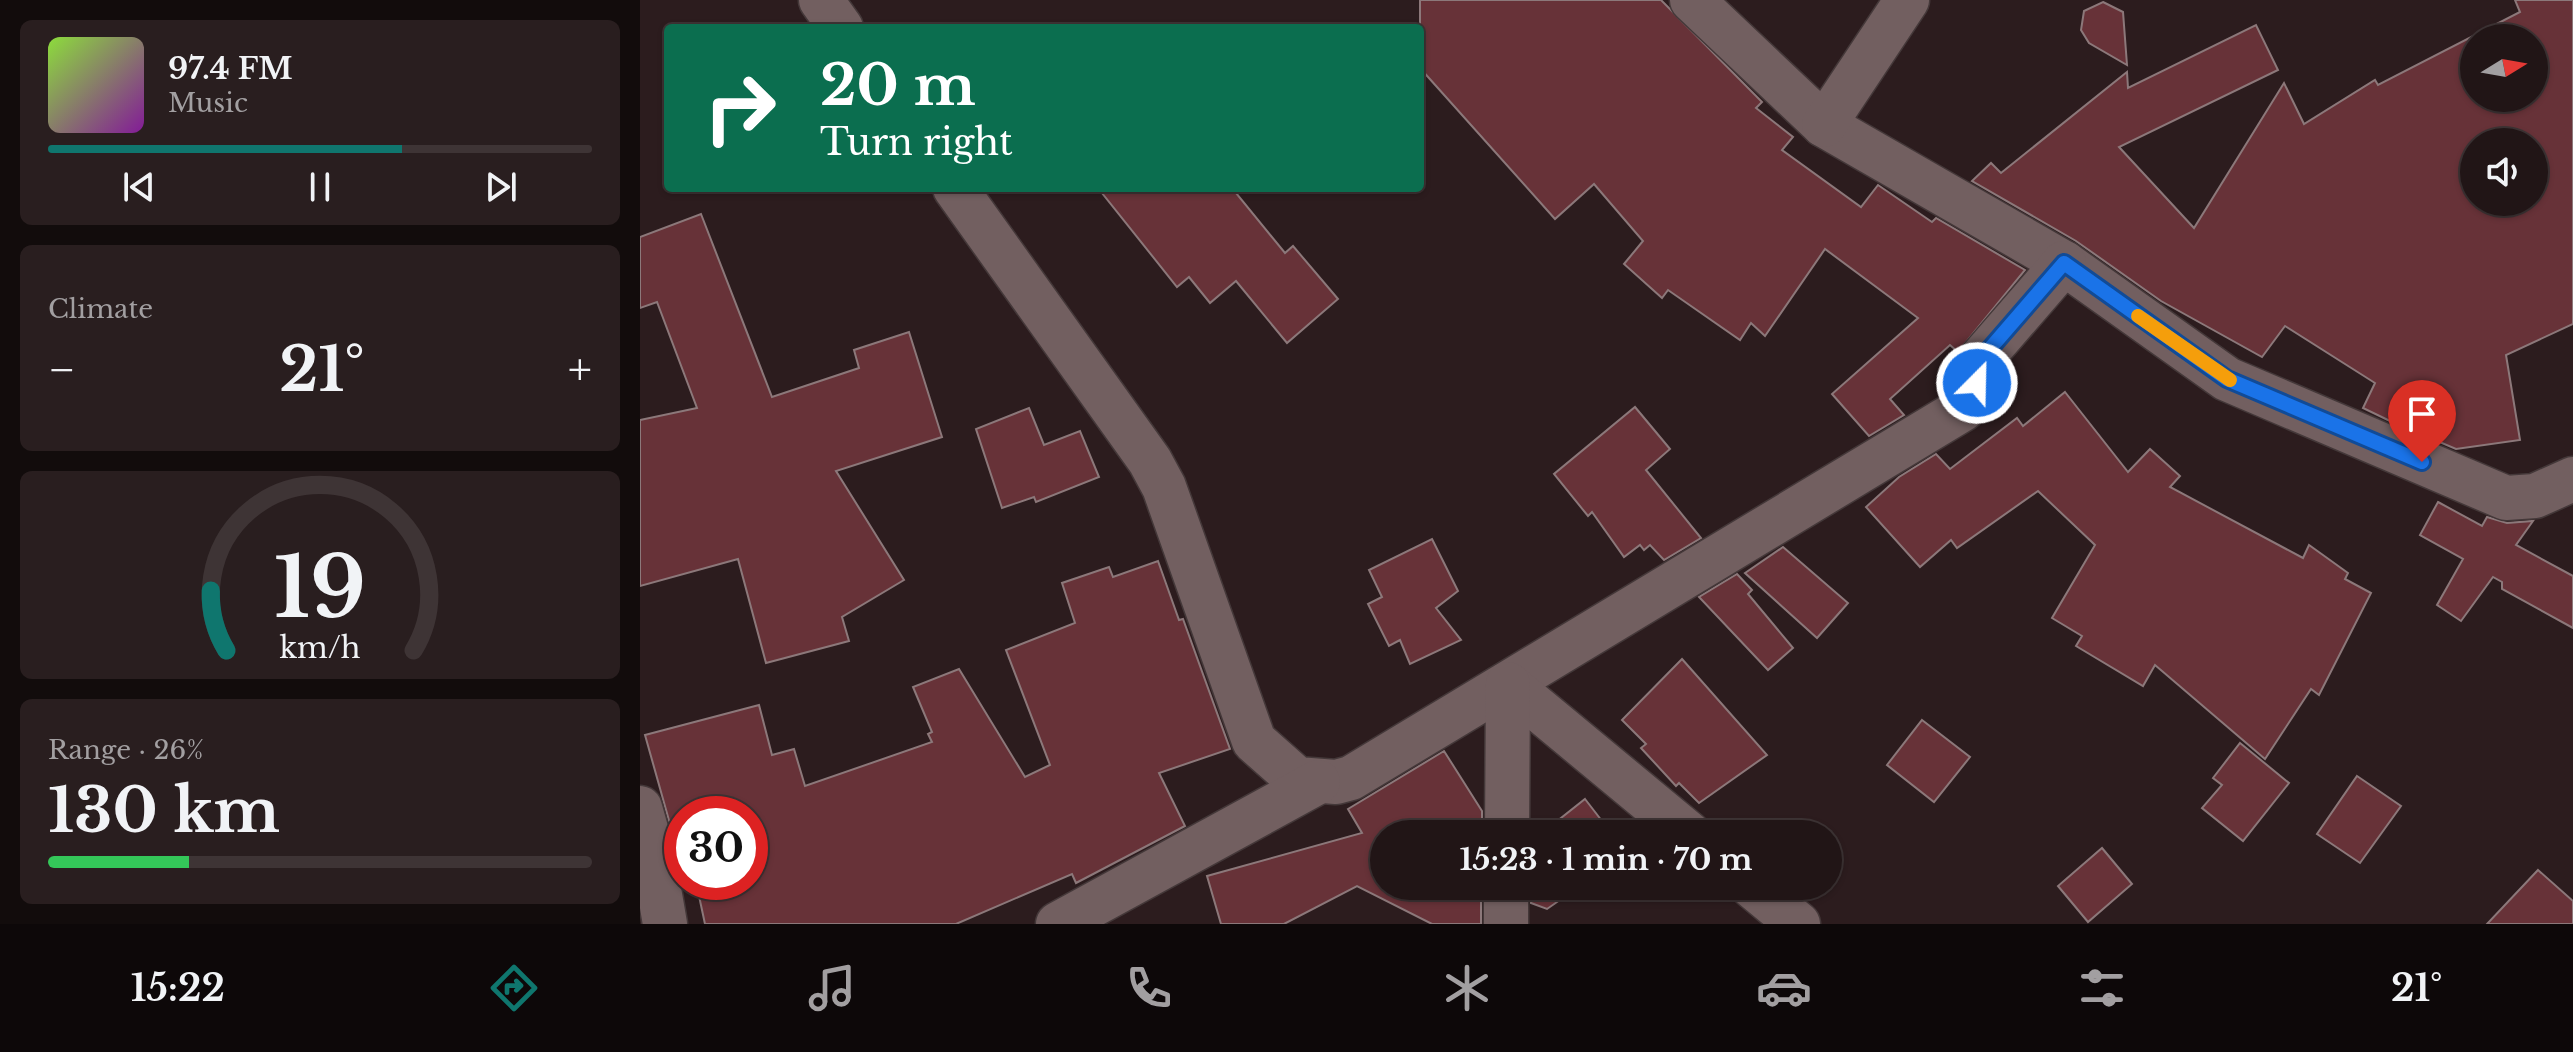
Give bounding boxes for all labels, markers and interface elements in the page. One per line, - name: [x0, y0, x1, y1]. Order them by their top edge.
- north arrow: [2460, 24, 2548, 112]
- map controls: [2460, 24, 2548, 216]
- text: 97.4 FM: [168, 50, 293, 87]
- text: 20 m: [820, 51, 976, 120]
- icon: right: [688, 56, 792, 160]
- text: Music: [168, 87, 248, 119]
- text: Turn right: [820, 120, 1013, 165]
- button: sound: [2460, 128, 2548, 216]
- icon: previous: [117, 165, 161, 209]
- icon: pause: [298, 165, 342, 209]
- icon: next: [479, 165, 523, 209]
- text: Climate: [48, 293, 153, 325]
- text: 21°: [279, 333, 364, 407]
- position arrow: [1935, 341, 2019, 425]
- text: −: [48, 342, 76, 397]
- text: +: [568, 342, 592, 397]
- pin: [2388, 380, 2456, 462]
- icon: arrive: [2400, 392, 2444, 436]
- text: 19: [274, 535, 366, 638]
- text: km/h: [279, 630, 361, 666]
- text: Range · 26%: [48, 734, 204, 766]
- text: 130 km: [48, 774, 280, 848]
- speed limit sign: 30: [664, 796, 768, 900]
- text: 15:23 · 1 min · 70 m: [1459, 841, 1753, 878]
- icon: directions: [486, 960, 542, 1016]
- icon: music: [804, 960, 860, 1016]
- icon: phone: [1121, 960, 1177, 1016]
- icon: climate: [1439, 960, 1495, 1016]
- icon: car: [1756, 960, 1812, 1016]
- icon: filters: [2074, 960, 2130, 1016]
- text: 15:22: [131, 966, 225, 1011]
- text: 21°: [2391, 966, 2442, 1011]

